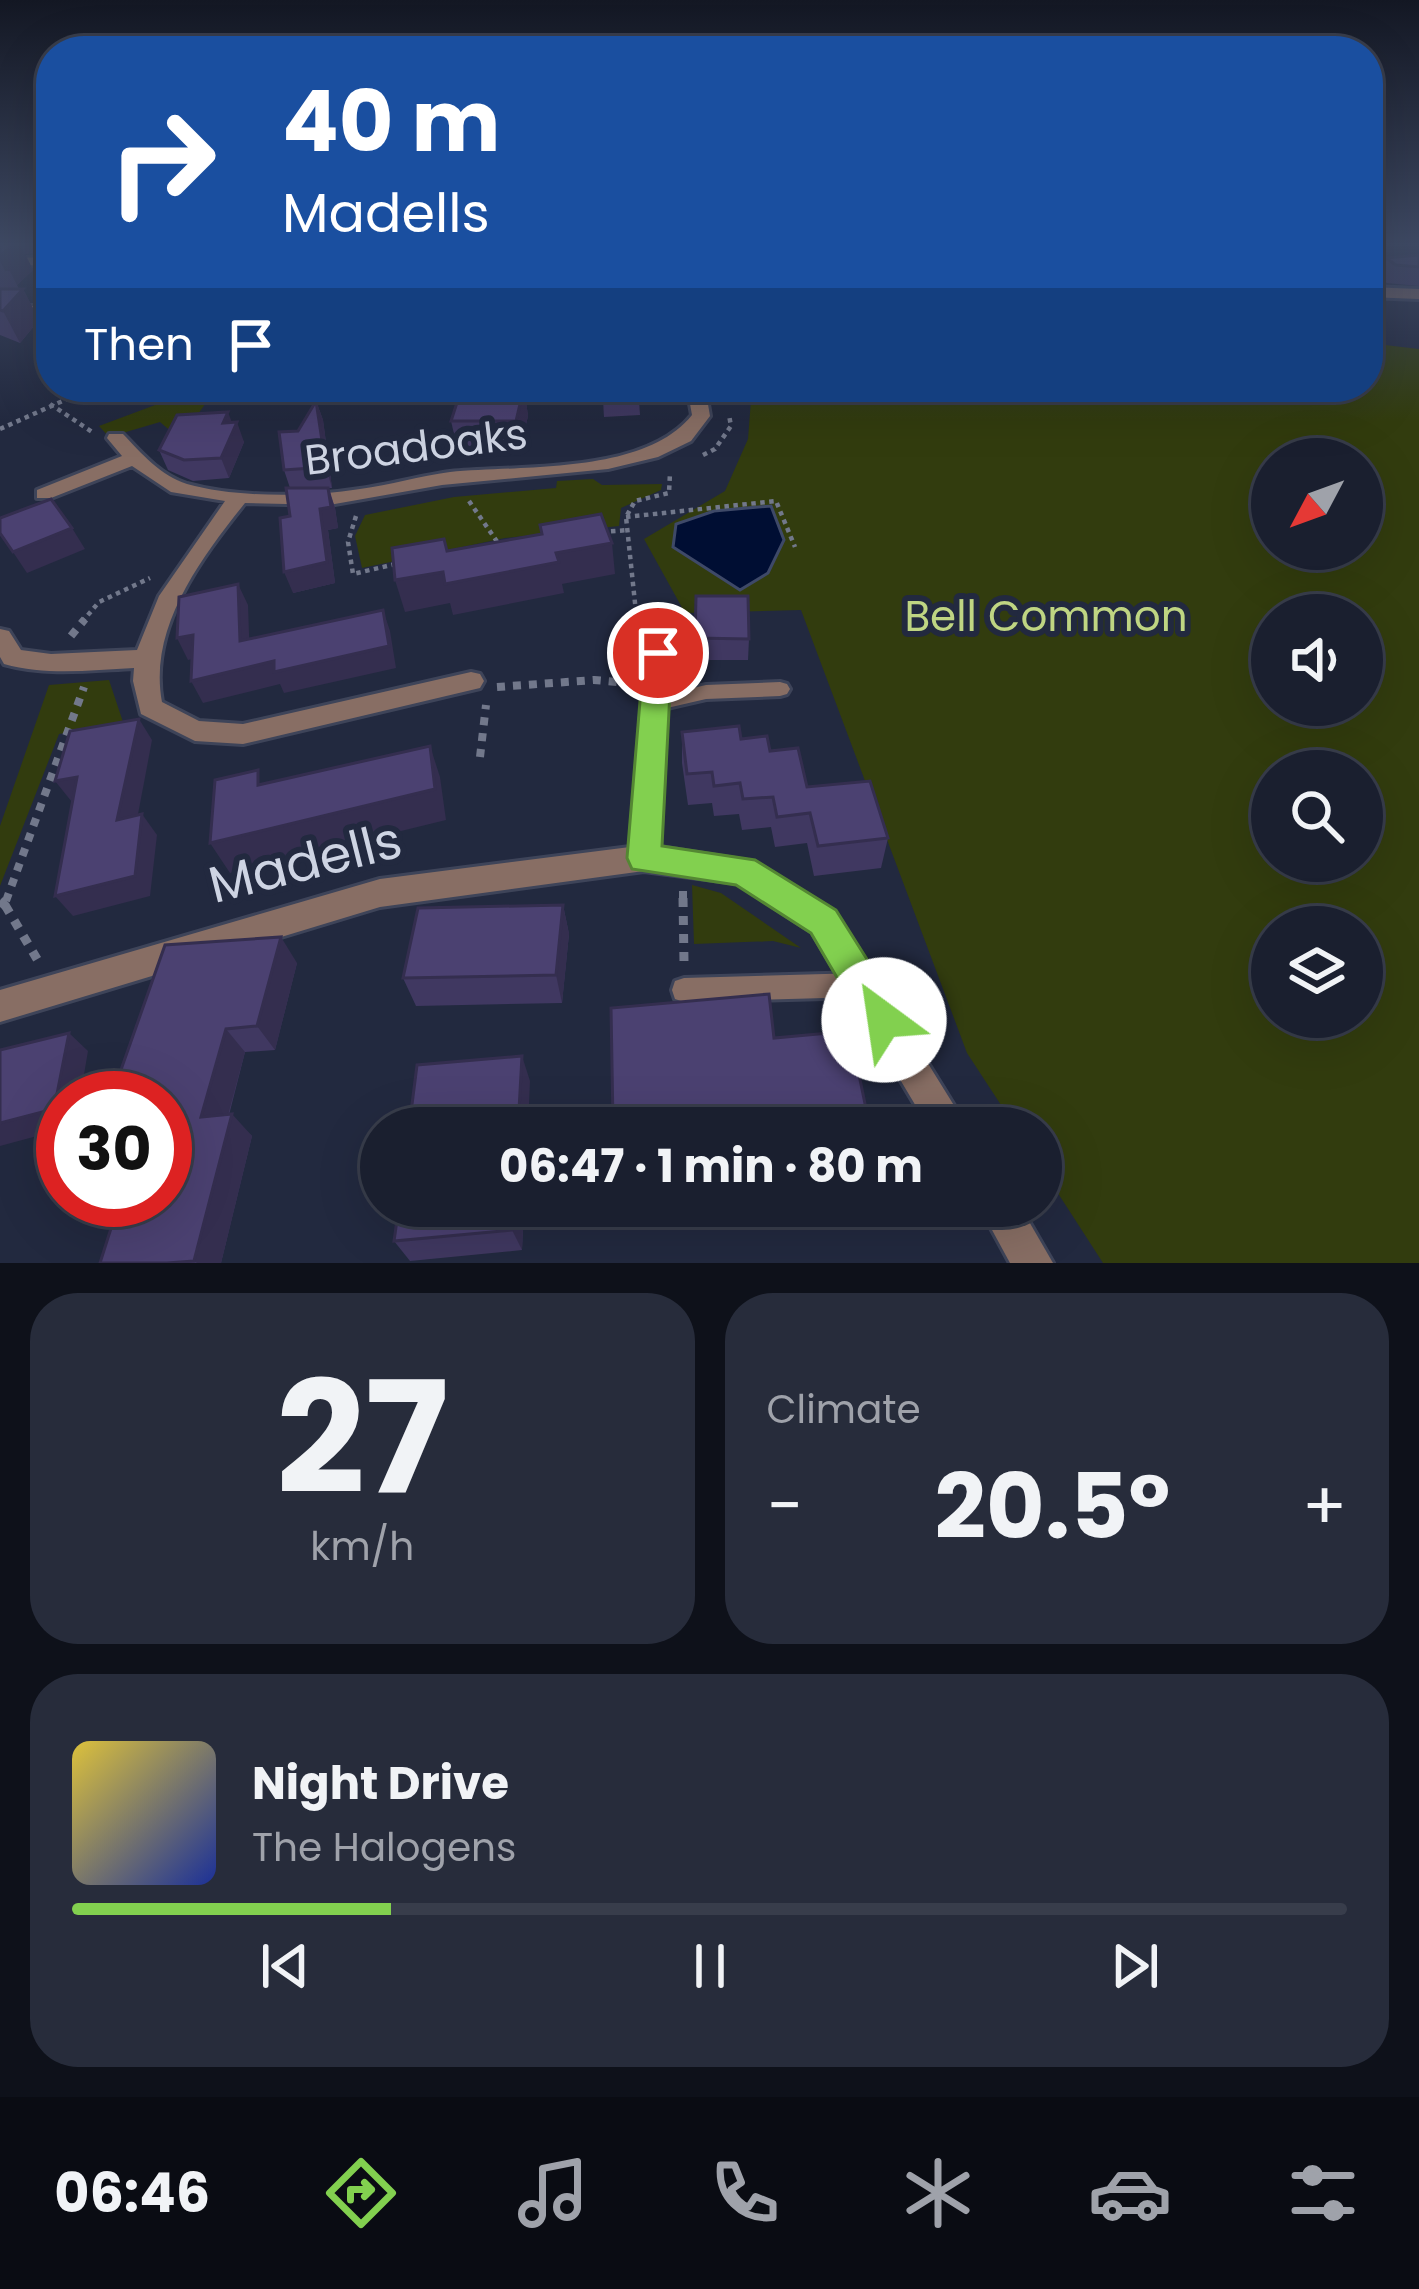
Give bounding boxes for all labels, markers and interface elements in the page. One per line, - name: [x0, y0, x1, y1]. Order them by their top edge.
- text: 40 m: [282, 63, 500, 180]
- icon: right: [84, 84, 240, 240]
- text: Madells: [282, 175, 490, 251]
- icon: arrive: [218, 312, 284, 378]
- text: Then: [84, 313, 194, 376]
- street label: Broadoaks: [301, 404, 531, 490]
- north arrow: [1251, 438, 1383, 570]
- map controls: [1251, 438, 1383, 1038]
- park label: Bell Common: [904, 587, 1188, 646]
- button: sound: [1251, 594, 1383, 726]
- pin: [607, 602, 709, 704]
- icon: arrive: [625, 620, 691, 686]
- button: search: [1251, 750, 1383, 882]
- street label: Madells: [201, 803, 409, 921]
- button: layers: [1251, 906, 1383, 1038]
- position arrow: [821, 957, 947, 1083]
- speed limit sign: 30: [36, 1071, 192, 1227]
- text: 06:47 · 1 min · 80 m: [499, 1135, 923, 1198]
- text: 27: [276, 1329, 449, 1548]
- text: Climate: [767, 1382, 921, 1437]
- text: 20.5°: [935, 1443, 1170, 1570]
- text: −: [767, 1460, 803, 1552]
- text: +: [1302, 1460, 1347, 1552]
- text: km/h: [310, 1519, 414, 1574]
- text: Night Drive: [252, 1752, 509, 1815]
- text: The Halogens: [252, 1820, 516, 1875]
- icon: previous: [252, 1933, 318, 1999]
- icon: pause: [677, 1933, 743, 1999]
- icon: next: [1102, 1933, 1168, 1999]
- icon: directions: [319, 2151, 403, 2235]
- icon: music: [511, 2151, 595, 2235]
- icon: phone: [703, 2151, 787, 2235]
- icon: climate: [896, 2151, 980, 2235]
- icon: car: [1088, 2151, 1172, 2235]
- icon: filters: [1281, 2151, 1365, 2235]
- text: 06:46: [54, 2155, 210, 2231]

